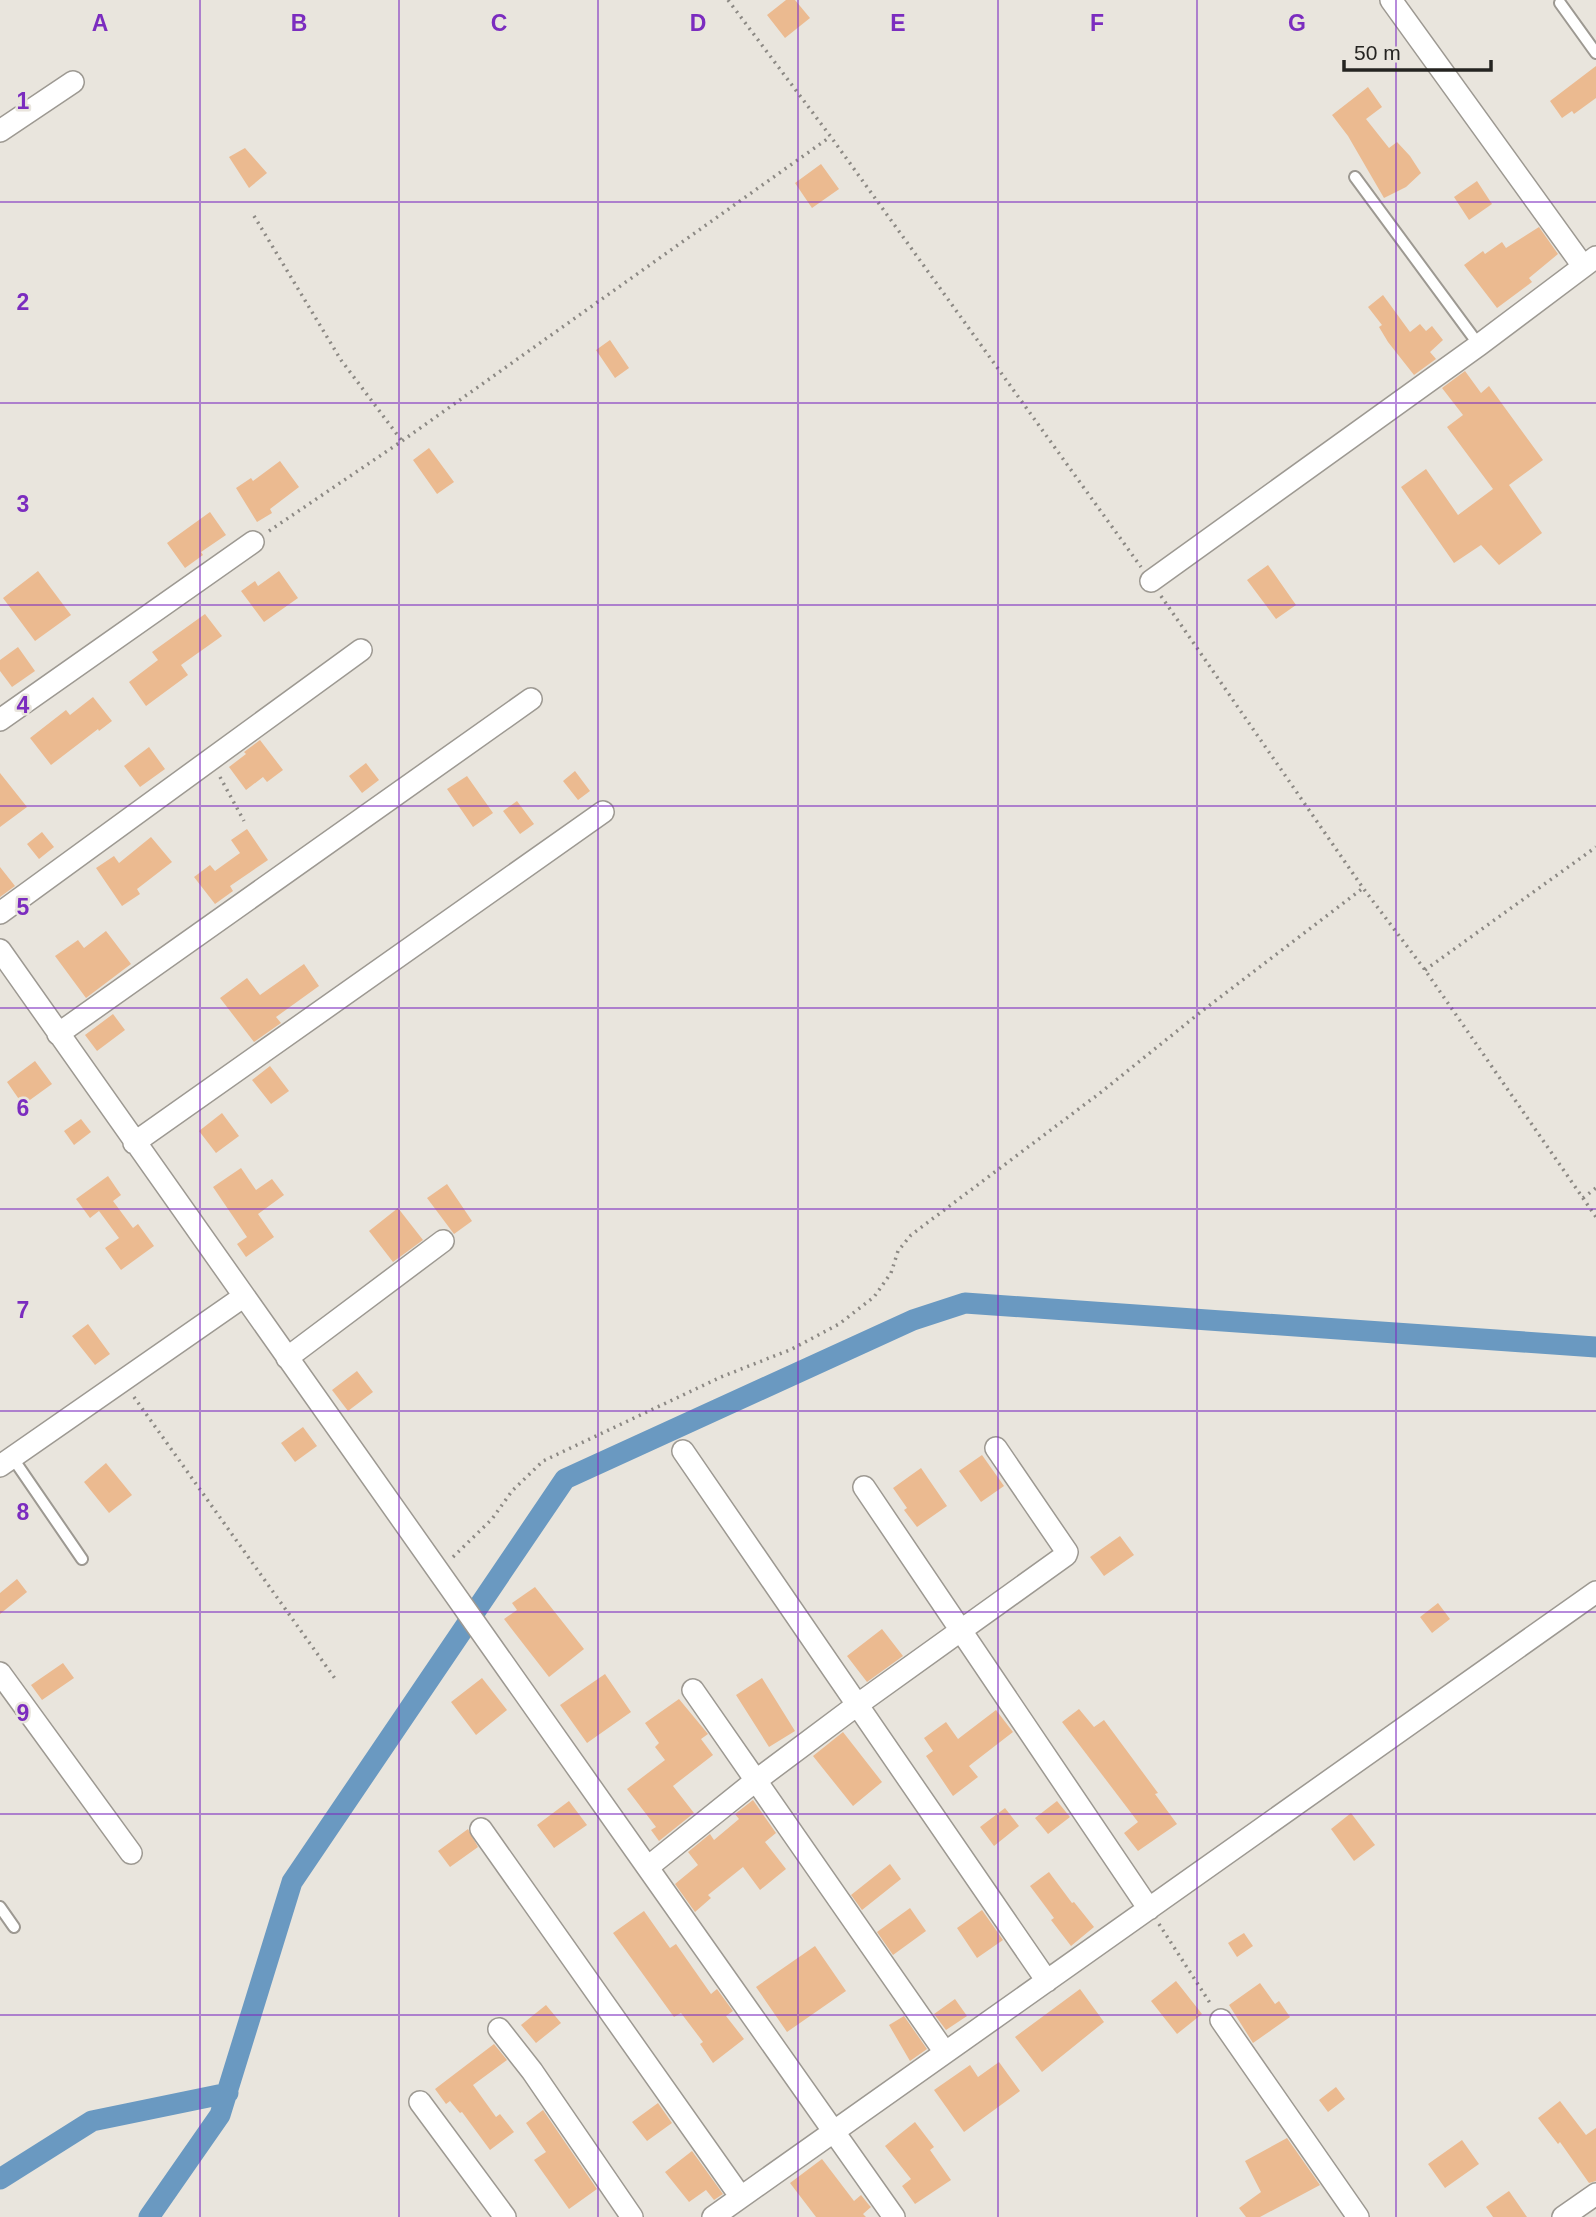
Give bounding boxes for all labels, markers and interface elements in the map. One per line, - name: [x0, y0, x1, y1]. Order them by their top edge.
- text: A: [92, 10, 108, 36]
- text: B: [291, 10, 307, 36]
- text: C: [491, 10, 507, 36]
- text: D: [690, 10, 706, 36]
- text: E: [890, 10, 906, 36]
- text: F: [1090, 10, 1104, 36]
- text: G: [1288, 10, 1306, 36]
- scale bar: [1344, 28, 1491, 72]
- text: 50 m: [1354, 41, 1401, 64]
- text: 1: [17, 88, 30, 114]
- text: 2: [17, 289, 29, 315]
- text: 3: [17, 491, 29, 517]
- text: 4: [17, 692, 30, 718]
- text: 5: [17, 894, 30, 920]
- text: 6: [17, 1095, 29, 1121]
- text: 7: [17, 1297, 29, 1323]
- text: 8: [17, 1499, 30, 1525]
- text: 9: [17, 1700, 29, 1726]

